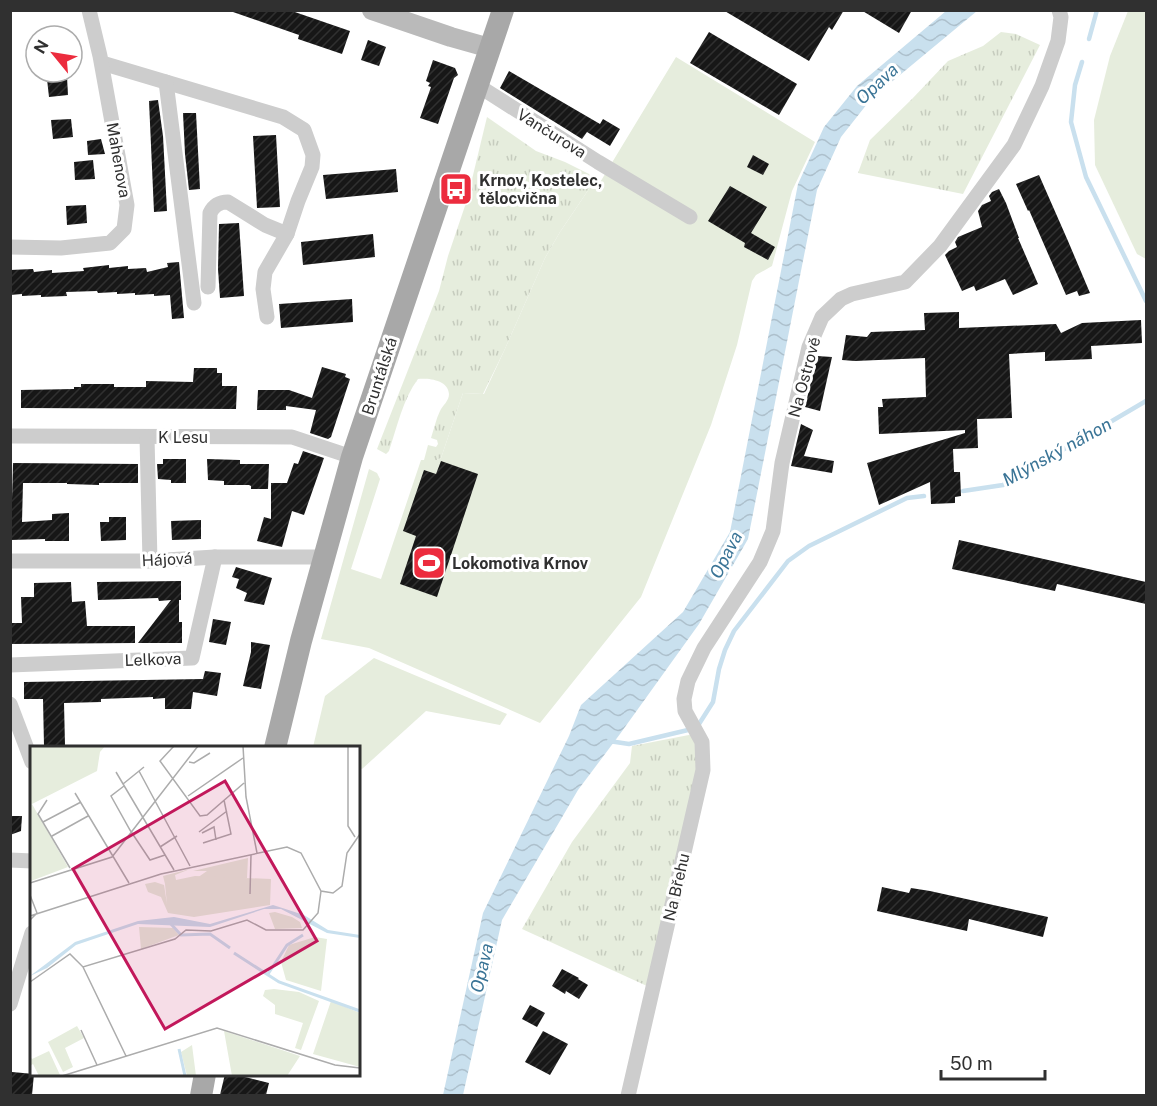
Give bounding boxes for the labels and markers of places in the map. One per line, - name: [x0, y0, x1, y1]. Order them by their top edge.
- bus stop icon: Krnov, Kostelec, tělocvična: [438, 171, 474, 207]
- place label: Krnov, Kostelec, tělocvična: [479, 171, 602, 208]
- sports icon: Lokomotiva Krnov: [411, 545, 447, 581]
- place label: Lokomotiva Krnov: [452, 554, 589, 573]

